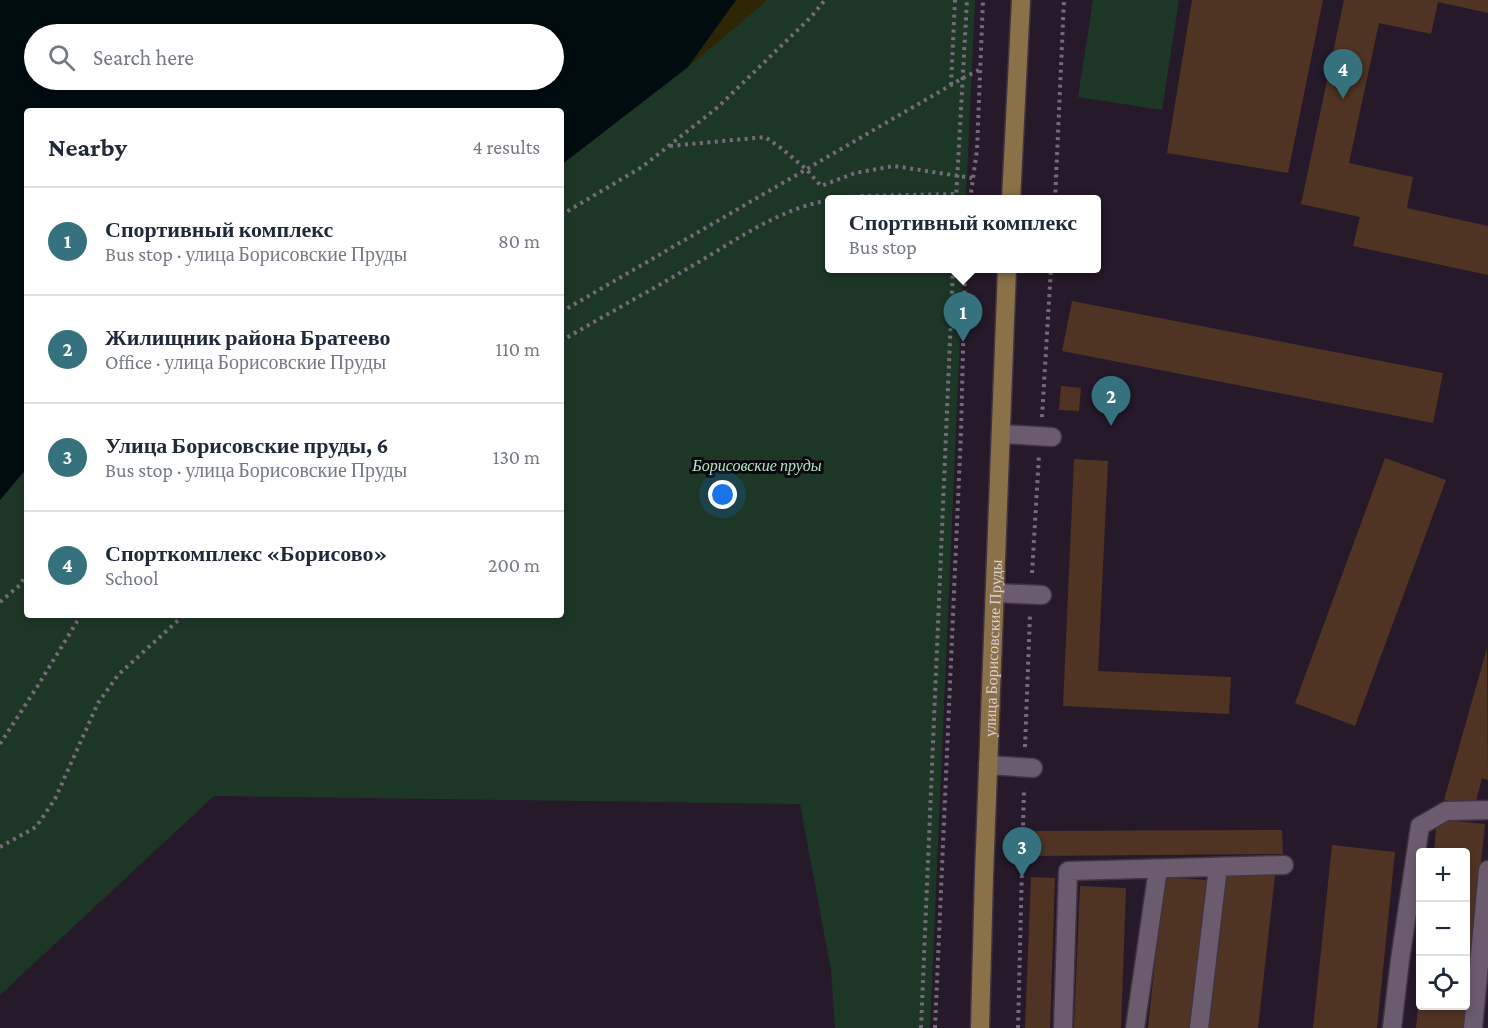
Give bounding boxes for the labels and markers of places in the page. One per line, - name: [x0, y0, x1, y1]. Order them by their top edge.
- pin: 4: [1324, 50, 1362, 99]
- pin: 1: [944, 292, 982, 342]
- pin: 2: [1092, 376, 1130, 426]
- pin: 3: [1002, 828, 1042, 877]

